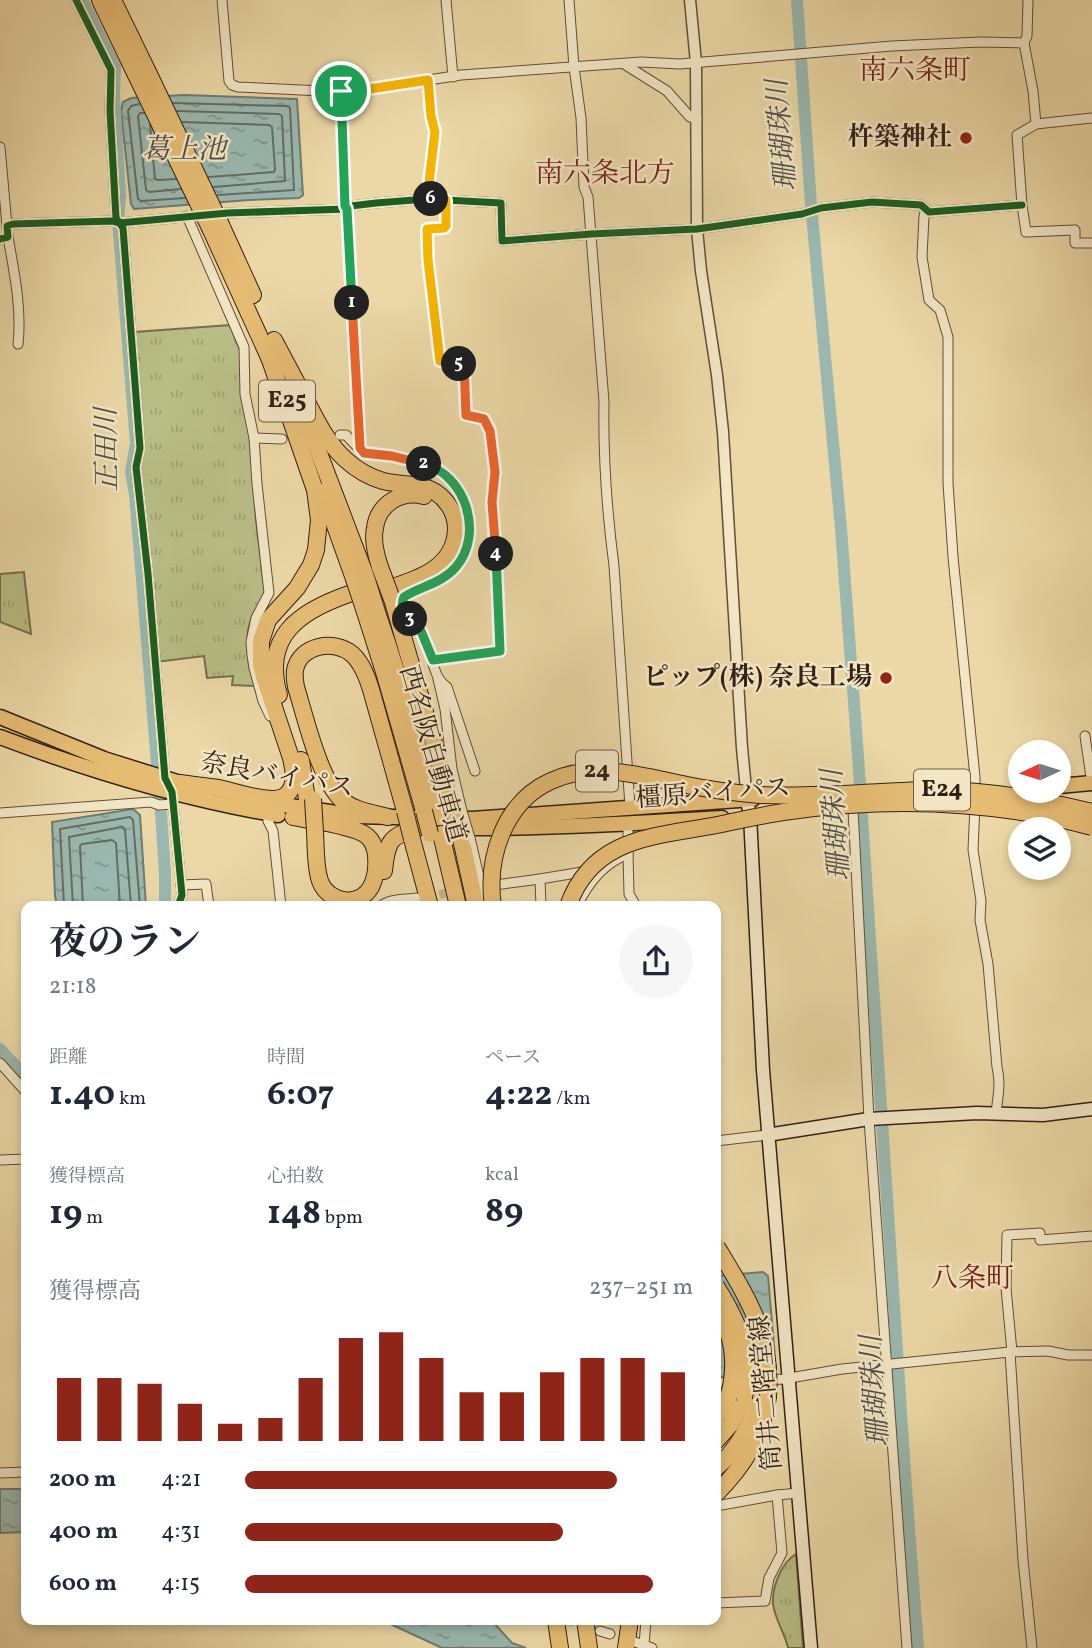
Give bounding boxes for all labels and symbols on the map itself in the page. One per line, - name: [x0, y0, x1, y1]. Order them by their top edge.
- district label: 南六条町: [859, 52, 971, 91]
- pin: [311, 61, 371, 121]
- water label: 珊瑚珠川: [758, 75, 807, 192]
- place label: 杵築神社: [848, 120, 952, 156]
- marker: 杵築神社: [958, 130, 974, 146]
- water label: 葛上池: [142, 131, 229, 170]
- district label: 南六条北方: [535, 155, 675, 194]
- pin: 6: [414, 182, 448, 216]
- pin: 1: [334, 286, 370, 320]
- pin: 5: [442, 346, 476, 382]
- road number: E25: [259, 380, 315, 422]
- water label: 正田川: [88, 405, 128, 492]
- pin: 2: [406, 447, 442, 482]
- pin: 4: [478, 536, 514, 572]
- pin: 3: [392, 602, 428, 636]
- place label: ピップ(株) 奈良工場: [643, 660, 872, 696]
- street label: 西名阪自動車道: [390, 662, 474, 846]
- marker: ピップ(株) 奈良工場: [878, 670, 894, 686]
- north arrow: [1008, 740, 1071, 803]
- street label: 奈良バイパス: [197, 745, 357, 807]
- road number: 24: [576, 750, 618, 792]
- water label: 珊瑚珠川: [813, 765, 860, 882]
- road number: E24: [914, 770, 970, 810]
- street label: 橿原バイパス: [634, 771, 792, 817]
- district label: 八条町: [930, 1260, 1014, 1299]
- street label: 筒井二階堂線: [742, 1314, 792, 1472]
- water label: 珊瑚珠川: [852, 1331, 899, 1448]

